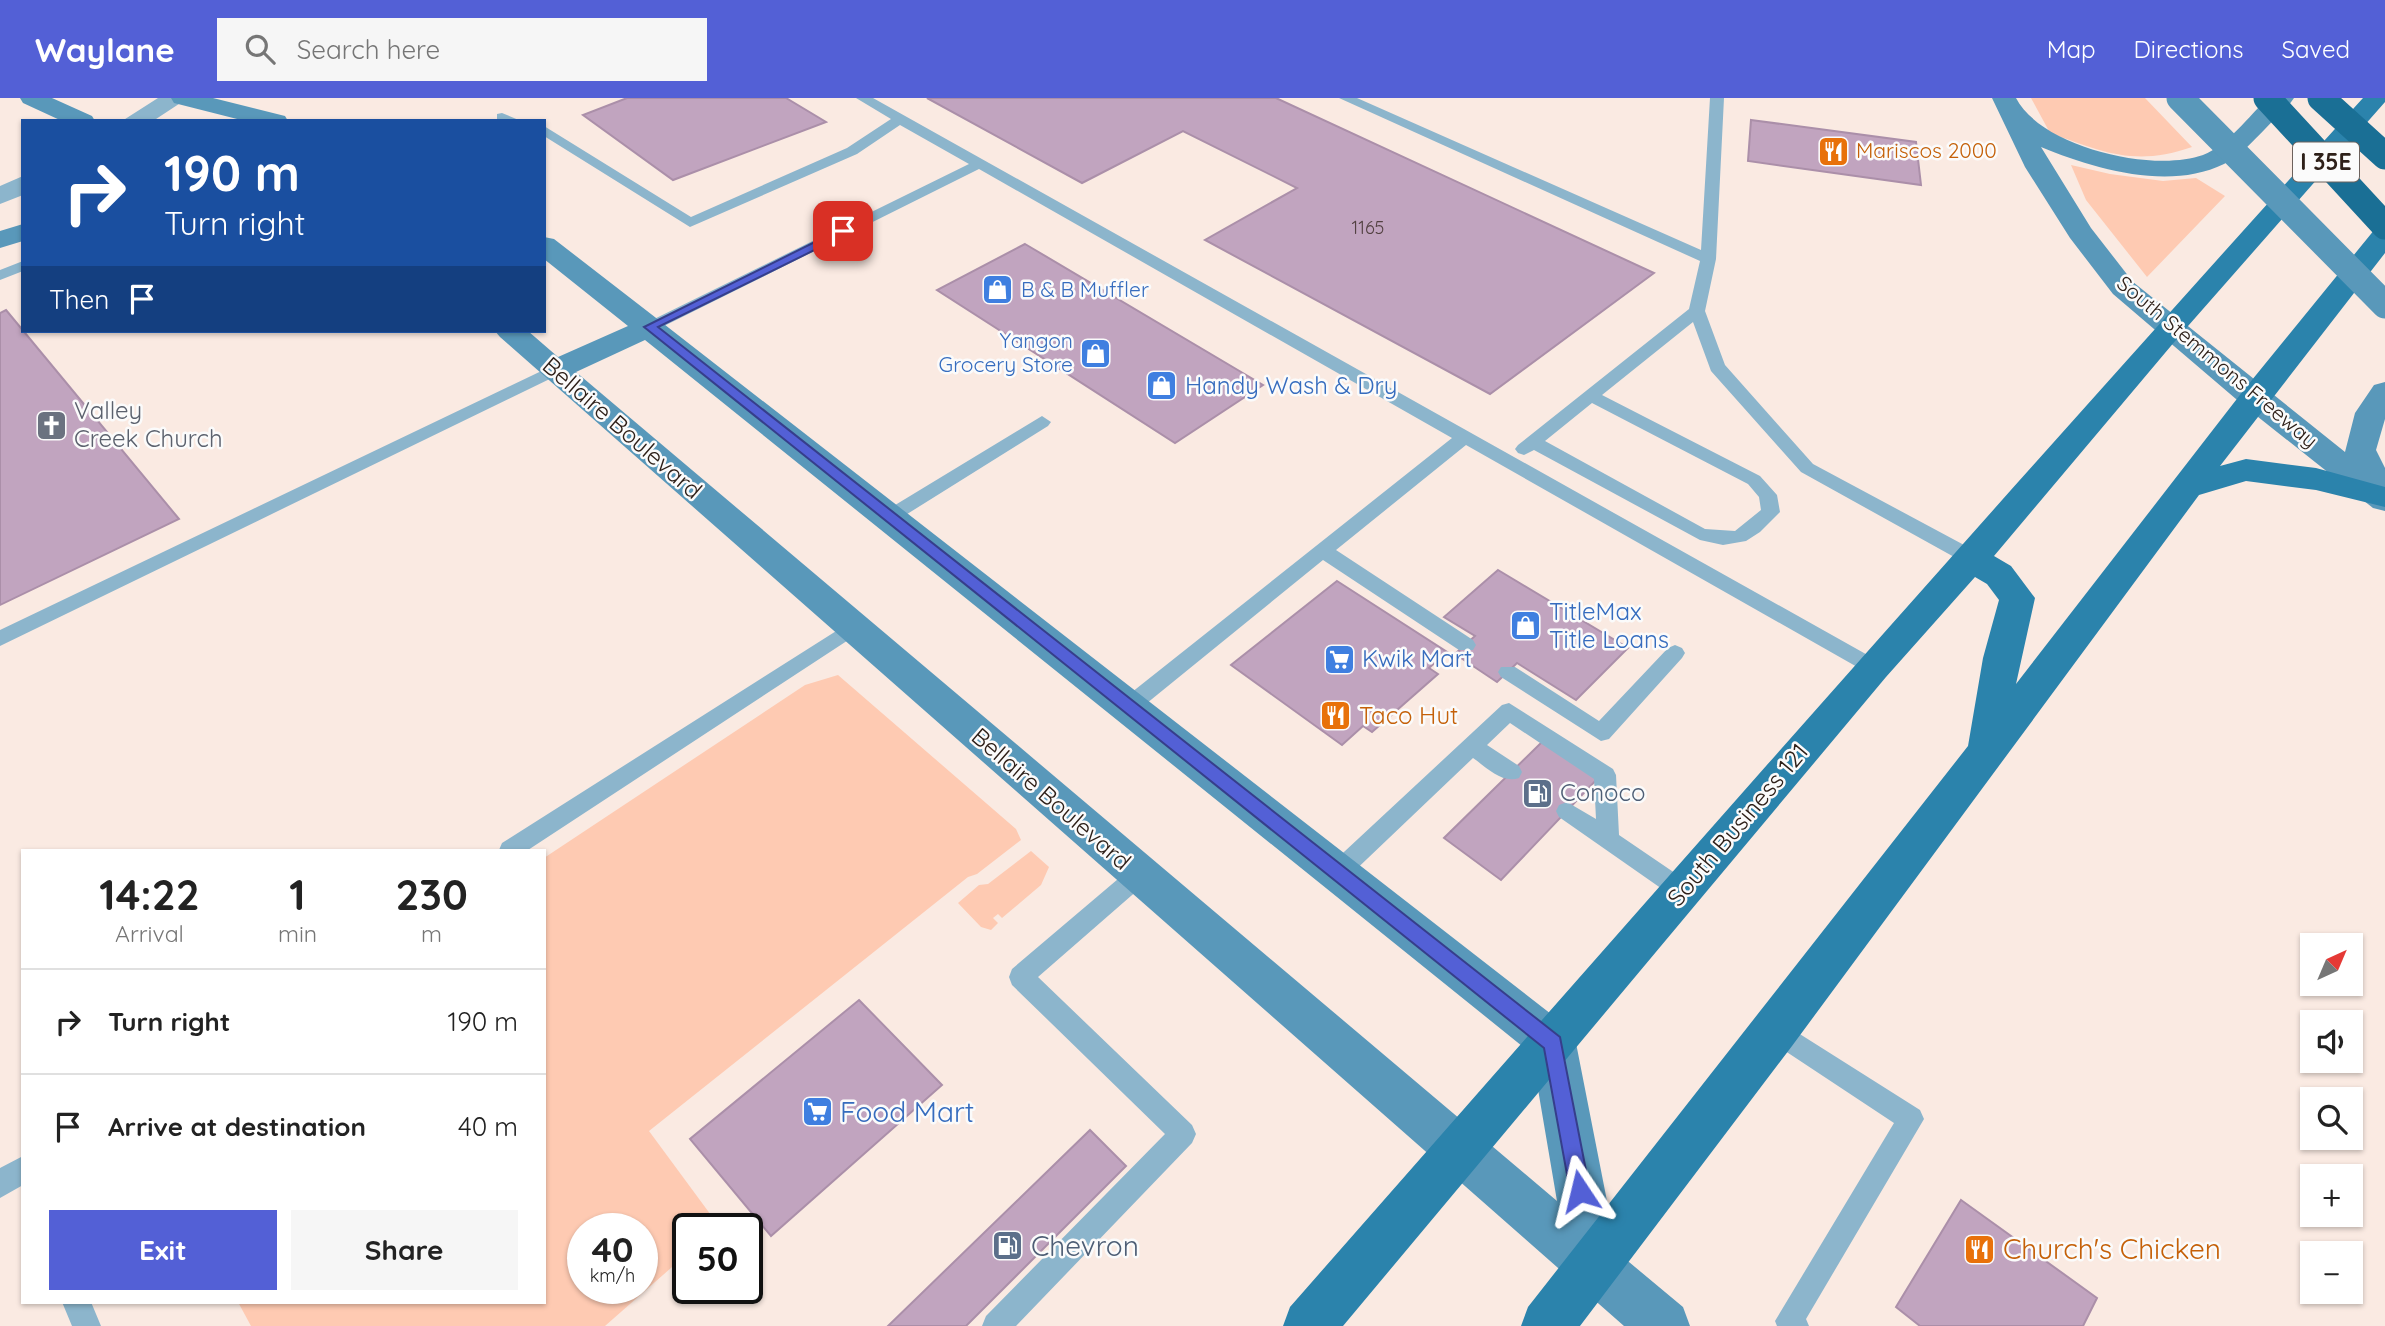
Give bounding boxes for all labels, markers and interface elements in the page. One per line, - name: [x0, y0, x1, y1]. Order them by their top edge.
- search box: [217, 18, 707, 81]
- text: Waylane: [35, 29, 175, 70]
- icon: search: [241, 30, 279, 68]
- text: Search here: [297, 33, 440, 66]
- text: Map: [2047, 34, 2096, 64]
- text: Directions: [2134, 34, 2244, 64]
- text: Saved: [2282, 34, 2350, 64]
- restaurant icon: Mariscos 2000: [1816, 134, 1850, 168]
- place label: Mariscos 2000: [1856, 137, 1997, 163]
- text: 190 m: [164, 142, 300, 203]
- road number: I 35E: [2293, 142, 2359, 181]
- icon: right: [49, 147, 140, 238]
- pin: [813, 201, 873, 261]
- text: Turn right: [164, 203, 305, 243]
- icon: arrive: [824, 212, 862, 250]
- house number: 1165: [1352, 216, 1384, 239]
- street label: South Stemmons Freeway: [2112, 270, 2323, 453]
- shop icon: B & B Muffler: [981, 273, 1015, 307]
- place label: B & B Muffler: [1021, 276, 1149, 302]
- icon: arrive: [123, 280, 161, 318]
- text: Then: [49, 283, 109, 316]
- place label: Yangon Grocery Store: [939, 327, 1073, 377]
- shop icon: Yangon Grocery Store: [1079, 336, 1113, 370]
- street label: Bellaire Boulevard: [537, 350, 709, 505]
- shop icon: Handy Wash & Dry: [1145, 369, 1179, 403]
- place label: Handy Wash & Dry: [1185, 370, 1397, 400]
- place label: Valley Creek Church: [74, 395, 223, 453]
- church icon: Valley Creek Church: [34, 408, 68, 442]
- place label: TitleMax Title Loans: [1549, 596, 1669, 654]
- shop icon: TitleMax Title Loans: [1509, 609, 1543, 643]
- supermarket icon: Kwik Mart: [1322, 642, 1356, 676]
- place label: Kwik Mart: [1362, 643, 1472, 673]
- restaurant icon: Taco Hut: [1319, 699, 1353, 733]
- place label: Taco Hut: [1359, 700, 1458, 730]
- street label: Bellaire Boulevard: [966, 721, 1138, 876]
- street label: South Business 121: [1660, 737, 1814, 912]
- fuel station icon: Conoco: [1520, 776, 1554, 810]
- place label: Conoco: [1560, 777, 1645, 807]
- text: 14:22: [99, 868, 200, 921]
- text: 1: [289, 868, 306, 921]
- text: 230: [395, 868, 468, 921]
- text: Arrival: [115, 919, 184, 948]
- text: min: [278, 919, 317, 948]
- text: m: [421, 919, 442, 948]
- north arrow: [2300, 933, 2362, 996]
- map controls: [2300, 933, 2363, 1304]
- icon: right: [49, 1003, 87, 1041]
- text: Turn right: [108, 1005, 230, 1038]
- text: 190 m: [448, 1005, 518, 1038]
- button: sound: [2300, 1010, 2363, 1073]
- button: search: [2300, 1087, 2363, 1150]
- place label: Food Mart: [840, 1094, 974, 1129]
- supermarket icon: Food Mart: [800, 1095, 834, 1129]
- icon: arrive: [49, 1108, 87, 1146]
- text: Arrive at destination: [108, 1110, 366, 1143]
- text: 40 m: [458, 1110, 518, 1143]
- position arrow: [1543, 1154, 1617, 1228]
- button: +: [2300, 1164, 2363, 1227]
- button: Exit: [49, 1210, 277, 1290]
- button: Share: [291, 1210, 518, 1290]
- speed limit sign: 50: [672, 1213, 763, 1304]
- text: 40: [591, 1227, 634, 1271]
- place label: Chevron: [1031, 1228, 1139, 1263]
- fuel station icon: Chevron: [991, 1229, 1025, 1263]
- place label: Church's Chicken: [2003, 1231, 2221, 1266]
- restaurant icon: Church's Chicken: [1963, 1232, 1997, 1266]
- button: −: [2300, 1241, 2363, 1304]
- text: km/h: [590, 1264, 635, 1287]

